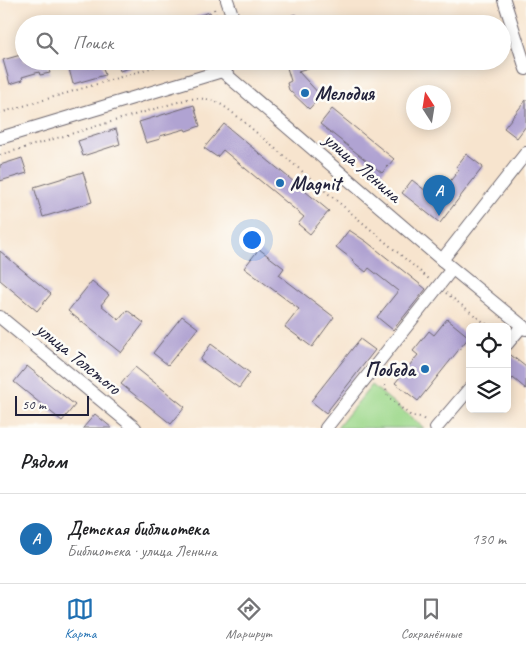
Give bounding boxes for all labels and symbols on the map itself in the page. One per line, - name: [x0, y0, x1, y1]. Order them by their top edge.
- place label: Мелодия: [315, 81, 376, 106]
- north arrow: [406, 85, 451, 130]
- marker: Мелодия: [299, 87, 311, 99]
- street label: улица Ленина: [318, 126, 408, 209]
- place label: Magnit: [290, 171, 344, 196]
- pin: A: [423, 175, 455, 216]
- marker: Magnit: [274, 177, 286, 189]
- your location: [239, 227, 265, 253]
- street label: улица Толстого: [30, 316, 127, 401]
- place label: Победа: [365, 357, 417, 382]
- marker: Победа: [419, 363, 431, 375]
- scale bar: [15, 393, 89, 416]

